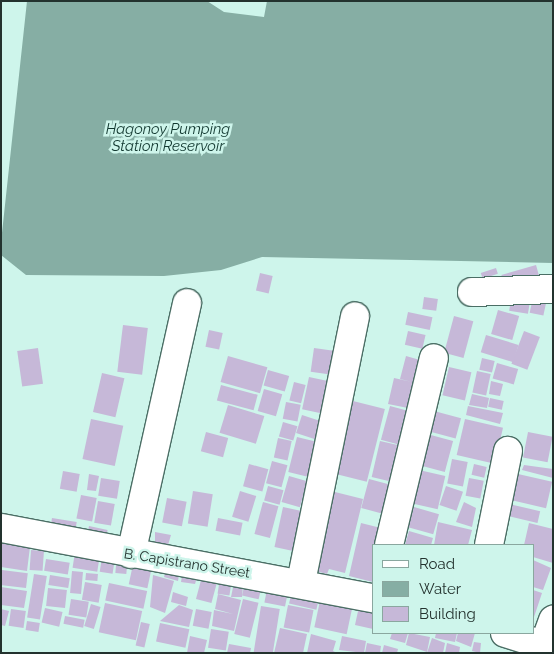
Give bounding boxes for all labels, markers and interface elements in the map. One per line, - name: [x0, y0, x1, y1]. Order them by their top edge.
- water label: Hagonoy Pumping Station Reservoir: [106, 120, 230, 155]
- legend: [372, 544, 534, 634]
- street label: B. Capistrano Street: [123, 545, 251, 581]
- text: Road: [419, 555, 455, 573]
- text: Water: [419, 580, 461, 598]
- text: Building: [419, 605, 476, 623]

